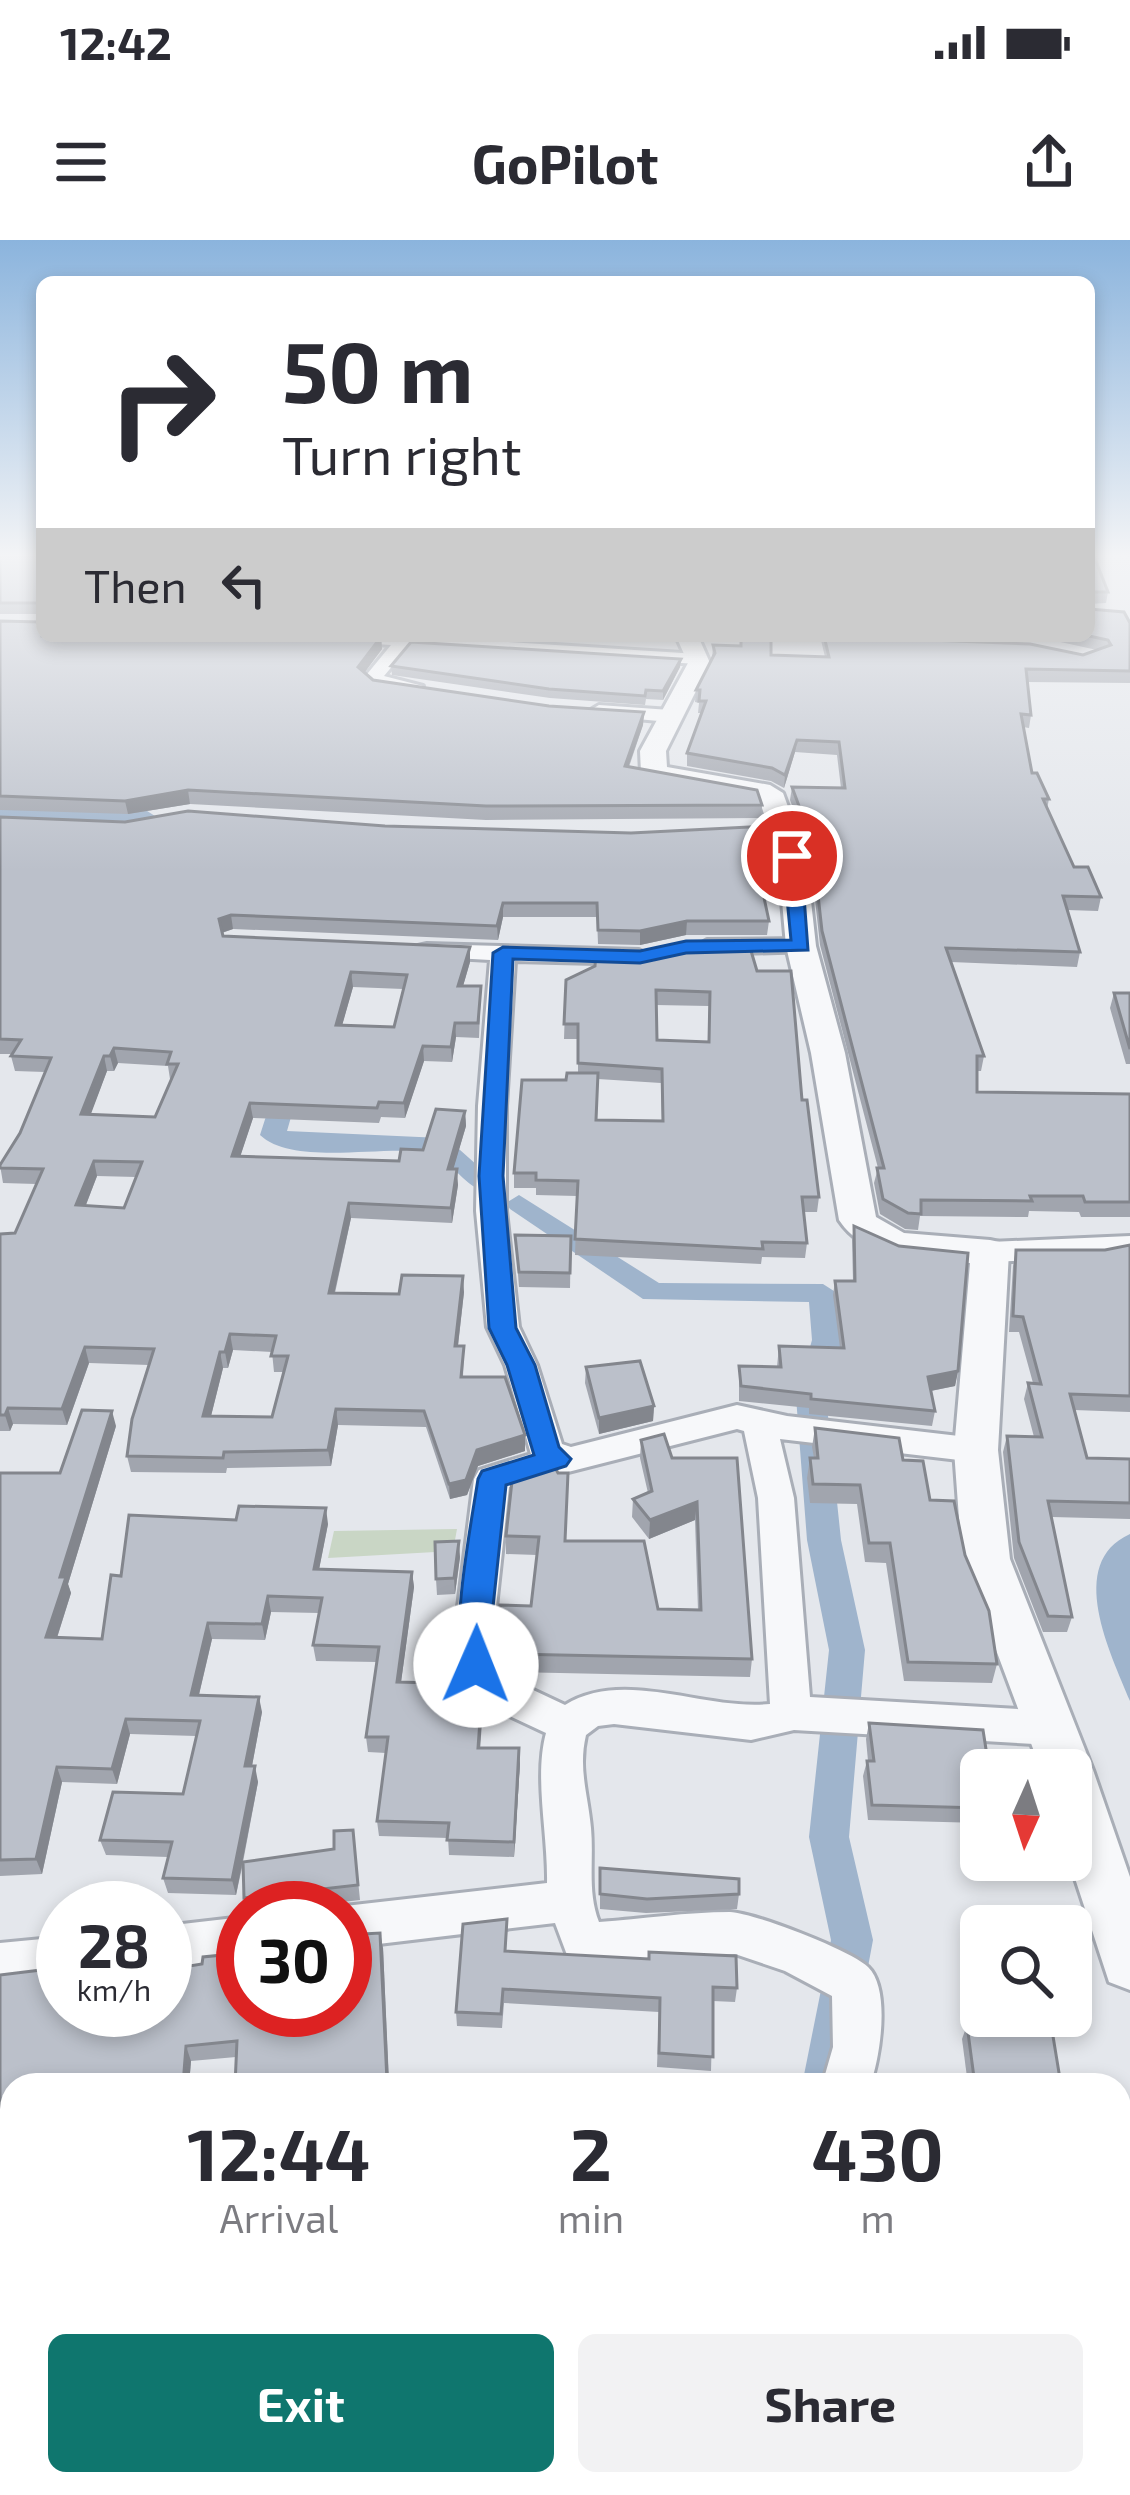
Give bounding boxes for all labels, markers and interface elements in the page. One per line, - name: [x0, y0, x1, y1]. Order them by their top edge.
- text: 12:42: [60, 15, 172, 69]
- icon: menu: [48, 129, 114, 195]
- icon: share: [1016, 129, 1082, 195]
- text: GoPilot: [472, 130, 658, 195]
- text: 50 m: [282, 319, 474, 420]
- icon: right: [84, 324, 240, 480]
- text: Turn right: [282, 421, 522, 486]
- icon: left: [211, 552, 277, 618]
- text: Then: [84, 558, 187, 612]
- pin: [741, 805, 843, 907]
- icon: arrive: [759, 823, 825, 889]
- position arrow: [413, 1602, 539, 1728]
- north arrow: [960, 1749, 1092, 1881]
- map controls: [960, 1749, 1092, 2037]
- speed limit sign: 30: [216, 1881, 372, 2037]
- button: search: [960, 1905, 1092, 2037]
- text: 28: [78, 1908, 150, 1980]
- text: km/h: [77, 1971, 151, 2007]
- text: 12:44: [187, 2109, 370, 2195]
- text: 2: [570, 2109, 612, 2195]
- text: 430: [812, 2109, 944, 2195]
- text: Arrival: [220, 2194, 338, 2241]
- text: min: [558, 2194, 624, 2241]
- text: m: [861, 2194, 895, 2241]
- button: Exit: [48, 2334, 554, 2472]
- button: Share: [578, 2334, 1083, 2472]

